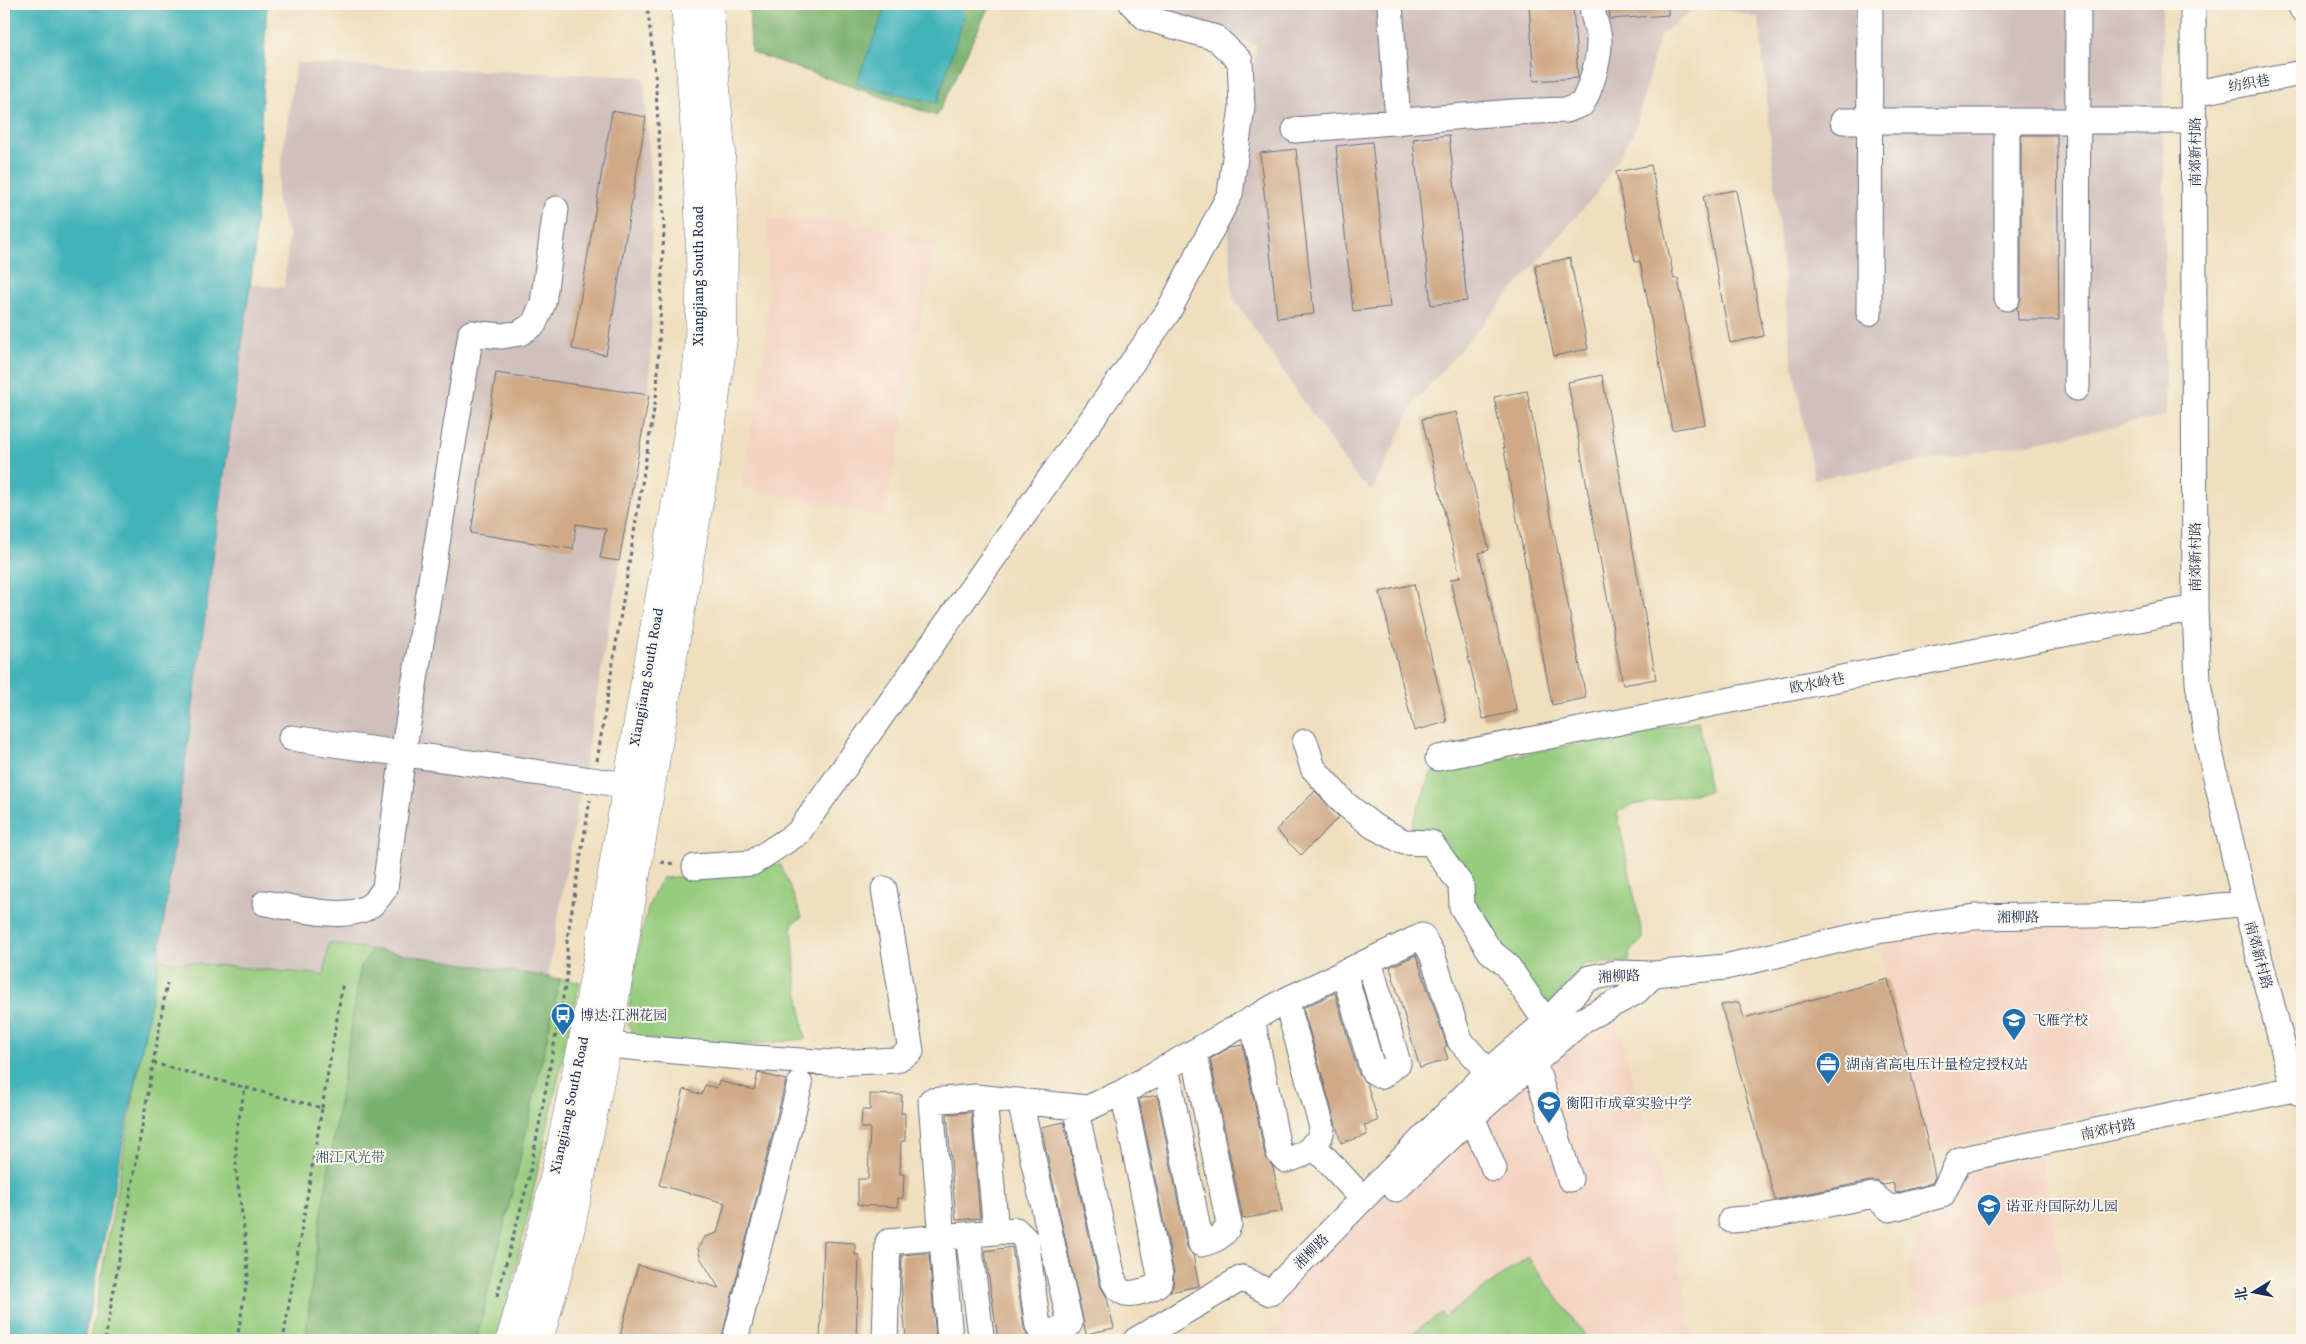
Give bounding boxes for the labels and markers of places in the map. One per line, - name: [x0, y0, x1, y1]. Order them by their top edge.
- bus stop icon: 博达·江洲花园: [550, 1002, 576, 1036]
- place label: 博达·江洲花园: [580, 1007, 667, 1026]
- school or university icon: 飞雁学校: [2001, 1007, 2027, 1041]
- place label: 飞雁学校: [2032, 1012, 2088, 1031]
- office icon: 湖南省高电压计量检定授权站: [1815, 1051, 1841, 1085]
- place label: 湖南省高电压计量检定授权站: [1846, 1056, 2028, 1075]
- school or university icon: 衡阳市成章实验中学: [1536, 1090, 1562, 1124]
- place label: 衡阳市成章实验中学: [1566, 1095, 1692, 1114]
- school or university icon: 诺亚舟国际幼儿园: [1976, 1193, 2002, 1227]
- place label: 诺亚舟国际幼儿园: [2006, 1198, 2118, 1217]

